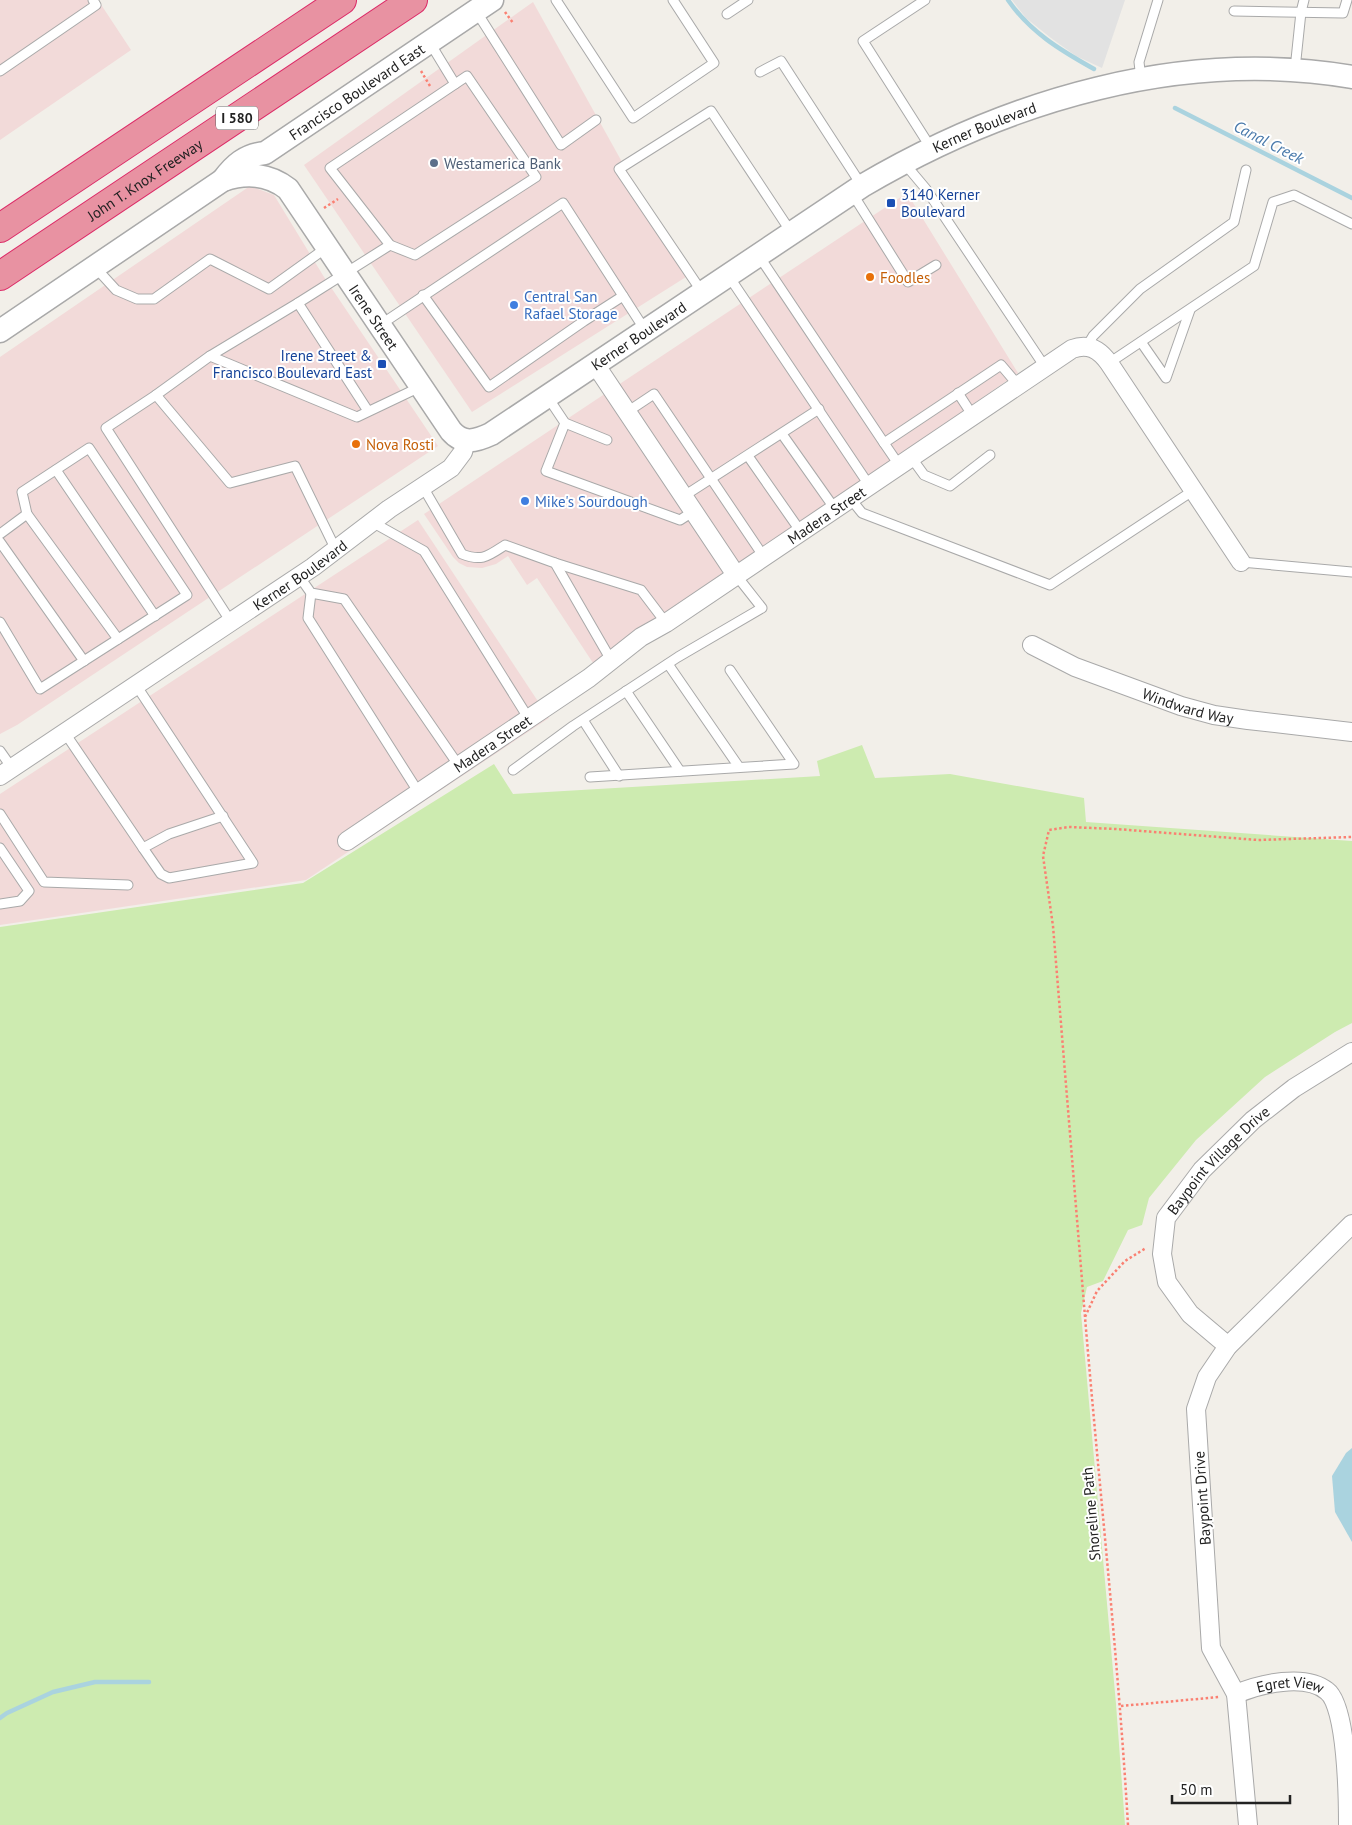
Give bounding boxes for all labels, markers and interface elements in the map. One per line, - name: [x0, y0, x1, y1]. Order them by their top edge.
- street label: Francisco Boulevard East: [285, 39, 428, 144]
- street label: Kerner Boulevard: [929, 97, 1039, 157]
- road number: I 580: [216, 106, 258, 130]
- water label: Canal Creek: [1231, 116, 1308, 169]
- street label: John T. Knox Freeway: [83, 134, 206, 225]
- place label: Westamerica Bank: [444, 154, 562, 173]
- marker: Westamerica Bank: [428, 157, 440, 169]
- place label: 3140 Kerner Boulevard: [901, 185, 980, 221]
- marker: 3140 Kerner Boulevard: [885, 197, 897, 209]
- place label: Foodles: [880, 268, 930, 287]
- marker: Foodles: [864, 271, 876, 283]
- street label: Irene Street: [345, 280, 403, 353]
- place label: Central San Rafael Storage: [524, 287, 618, 323]
- street label: Kerner Boulevard: [587, 297, 690, 374]
- marker: Central San Rafael Storage: [508, 299, 520, 311]
- place label: Irene Street & Francisco Boulevard East: [213, 346, 372, 382]
- marker: Irene Street & Francisco Boulevard East: [376, 358, 388, 370]
- place label: Nova Rosti: [366, 435, 434, 454]
- marker: Nova Rosti: [350, 438, 362, 450]
- street label: Madera Street: [784, 482, 869, 548]
- place label: Mike's Sourdough: [535, 492, 648, 511]
- marker: Mike's Sourdough: [519, 495, 531, 507]
- street label: Kerner Boulevard: [249, 535, 351, 614]
- street label: Windward Way: [1140, 683, 1235, 727]
- street label: Madera Street: [450, 710, 535, 776]
- street label: Baypoint Village Drive: [1163, 1101, 1273, 1218]
- street label: Baypoint Drive: [1189, 1450, 1215, 1546]
- street label: Shoreline Path: [1077, 1466, 1105, 1562]
- street label: Egret View: [1254, 1672, 1327, 1697]
- scale bar: [1172, 1772, 1290, 1804]
- text: 50 m: [1180, 1780, 1213, 1799]

